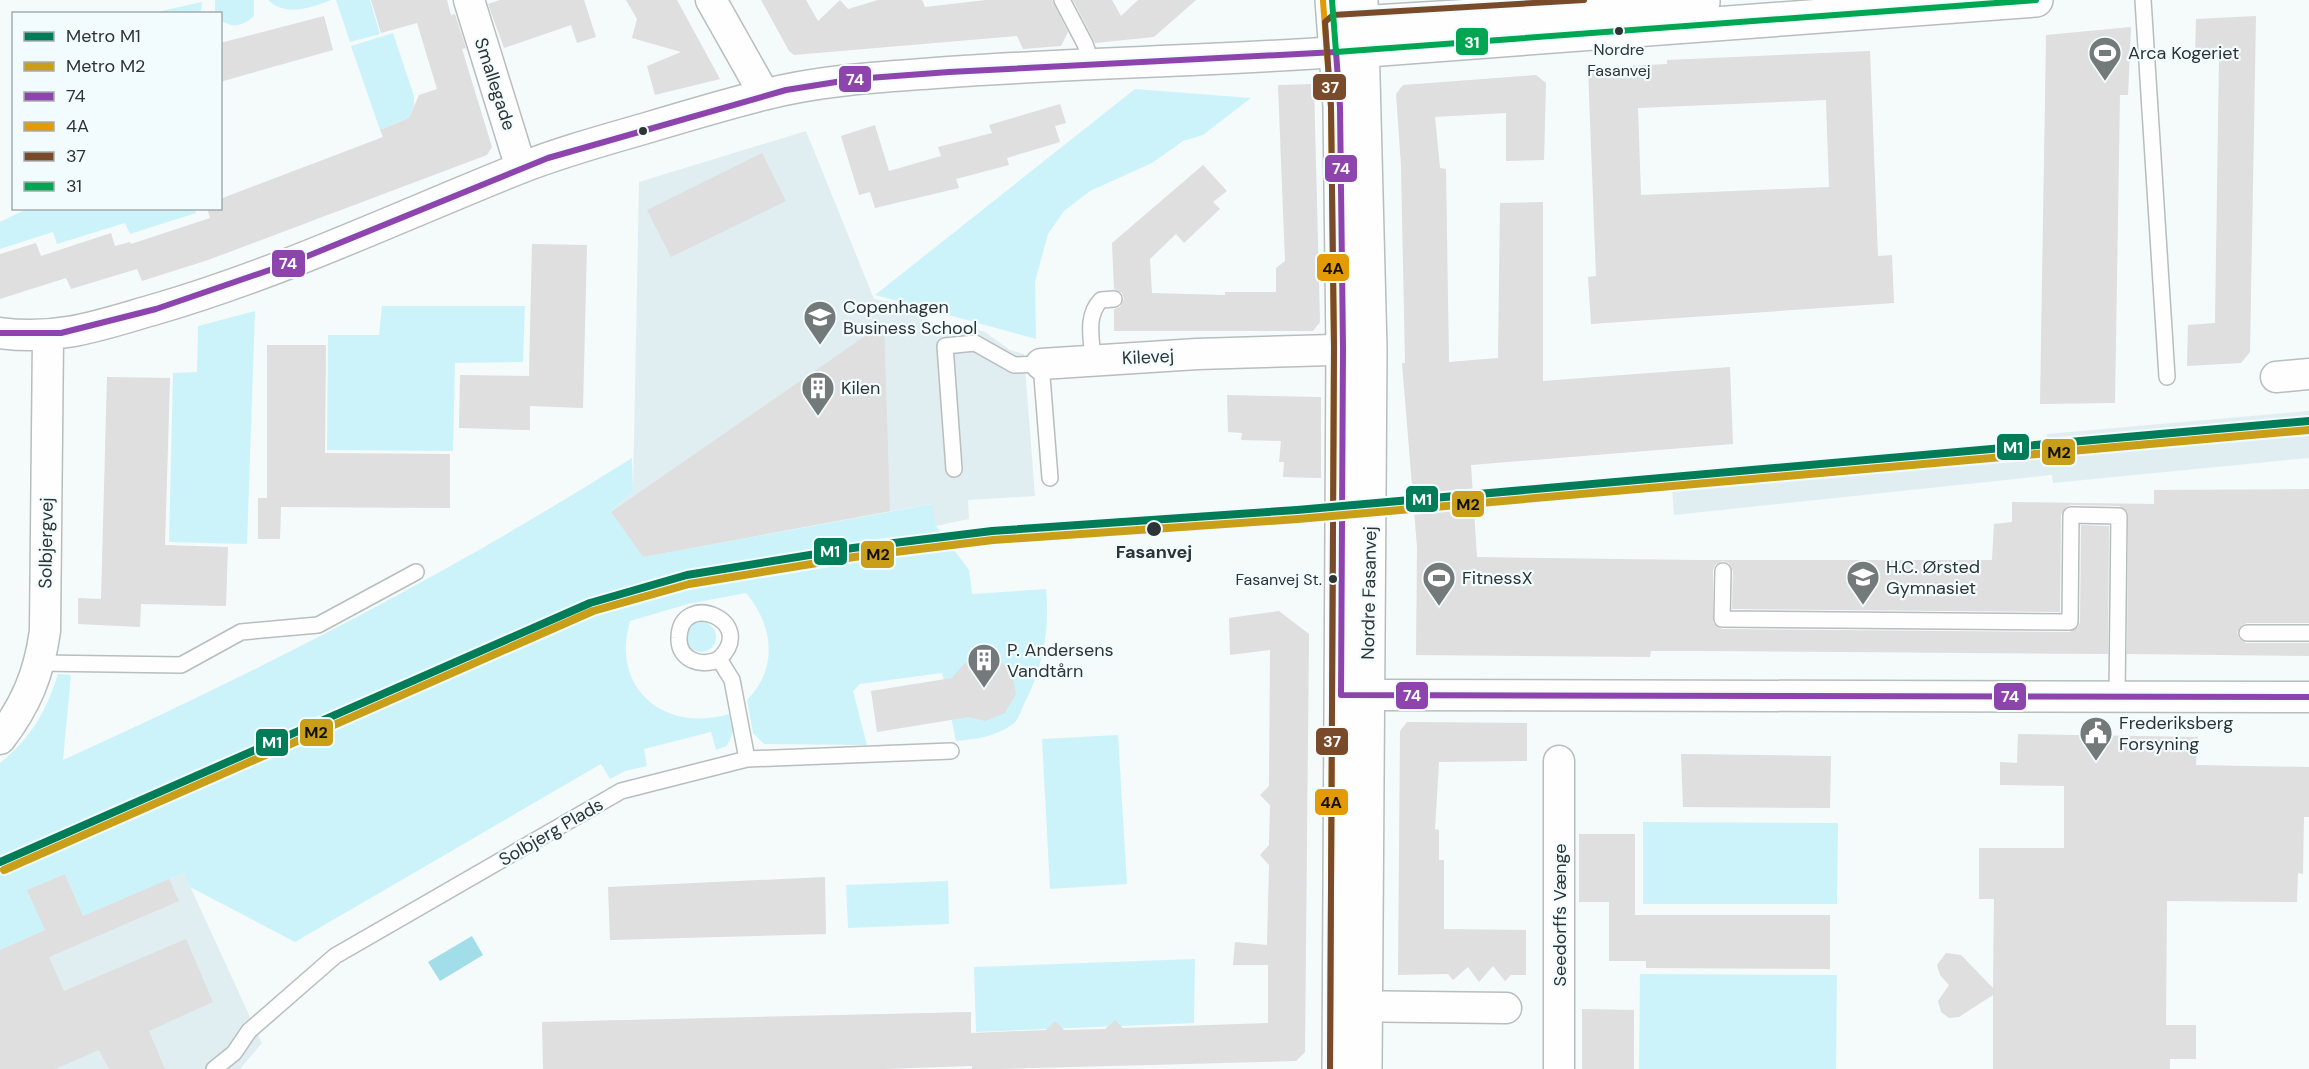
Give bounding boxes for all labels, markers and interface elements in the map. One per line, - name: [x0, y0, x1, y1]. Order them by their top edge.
- legend: [12, 12, 222, 210]
- text: Metro M1: [66, 24, 141, 48]
- marker: Nordre Fasanvej: [1613, 25, 1625, 37]
- line badge: 31: [1455, 27, 1489, 56]
- text: 31: [1464, 32, 1480, 53]
- street label: Smallegade: [469, 35, 521, 133]
- sports icon: Arca Kogeriet: [2087, 35, 2123, 82]
- place label: Nordre Fasanvej: [1587, 39, 1651, 81]
- place label: Arca Kogeriet: [2128, 41, 2239, 65]
- text: Metro M2: [66, 54, 145, 78]
- line badge: 74: [838, 65, 872, 93]
- text: 74: [846, 69, 864, 90]
- line badge: 37: [1312, 73, 1347, 101]
- text: 37: [1321, 77, 1339, 98]
- text: 74: [66, 84, 86, 108]
- text: 4A: [66, 114, 89, 138]
- unlabelled marker: [637, 125, 649, 137]
- text: 37: [66, 144, 86, 168]
- line badge: 74: [1324, 154, 1358, 183]
- text: 74: [1332, 158, 1350, 179]
- text: 31: [66, 174, 82, 198]
- line badge: 74: [271, 249, 306, 278]
- text: 74: [279, 253, 297, 274]
- line badge: 4A: [1316, 253, 1350, 282]
- text: 4A: [1322, 258, 1344, 279]
- place label: Copenhagen Business School: [843, 295, 977, 340]
- school or university icon: Copenhagen Business School: [802, 299, 838, 346]
- street label: Kilevej: [1121, 344, 1175, 370]
- building icon: Kilen: [800, 370, 836, 417]
- place label: Kilen: [841, 376, 880, 400]
- line badge: M1: [1996, 433, 2030, 461]
- text: M1: [2003, 437, 2023, 458]
- line badge: M2: [2041, 438, 2076, 466]
- text: M2: [2047, 442, 2071, 463]
- line badge: M1: [1405, 485, 1439, 513]
- text: M1: [1412, 489, 1432, 510]
- line badge: M2: [1451, 490, 1485, 518]
- text: M2: [1456, 494, 1480, 515]
- street label: Solbjergvej: [33, 497, 59, 589]
- marker: Fasanvej: [1145, 520, 1163, 538]
- street label: Nordre Fasanvej: [1356, 526, 1382, 660]
- line badge: M1: [813, 537, 848, 566]
- line badge: M2: [860, 540, 895, 569]
- place label: Fasanvej: [1116, 540, 1192, 564]
- text: M1: [820, 541, 840, 562]
- text: M2: [866, 544, 890, 565]
- place label: H.C. Ørsted Gymnasiet: [1886, 555, 1980, 600]
- school or university icon: H.C. Ørsted Gymnasiet: [1845, 559, 1881, 606]
- sports icon: FitnessX: [1421, 560, 1457, 607]
- place label: FitnessX: [1462, 566, 1533, 590]
- place label: Fasanvej St.: [1236, 569, 1322, 590]
- marker: Fasanvej St.: [1327, 573, 1339, 585]
- place label: P. Andersens Vandtårn: [1007, 638, 1114, 683]
- building icon: P. Andersens Vandtårn: [966, 642, 1002, 689]
- line badge: 74: [1395, 681, 1429, 710]
- line badge: 74: [1993, 682, 2027, 711]
- text: 74: [1403, 685, 1421, 706]
- text: 74: [2001, 686, 2019, 707]
- place label: Frederiksberg Forsyning: [2119, 711, 2233, 756]
- public building icon: Frederiksberg Forsyning: [2078, 715, 2114, 762]
- line badge: M2: [299, 718, 334, 747]
- text: M2: [304, 722, 328, 743]
- line badge: 37: [1315, 727, 1349, 756]
- line badge: M1: [255, 728, 289, 757]
- text: 37: [1323, 731, 1341, 752]
- text: M1: [262, 732, 282, 753]
- line badge: 4A: [1314, 788, 1349, 816]
- street label: Solbjerg Plads: [494, 792, 608, 872]
- text: 4A: [1320, 792, 1342, 813]
- street label: Seedorffs Vænge: [1548, 844, 1572, 986]

